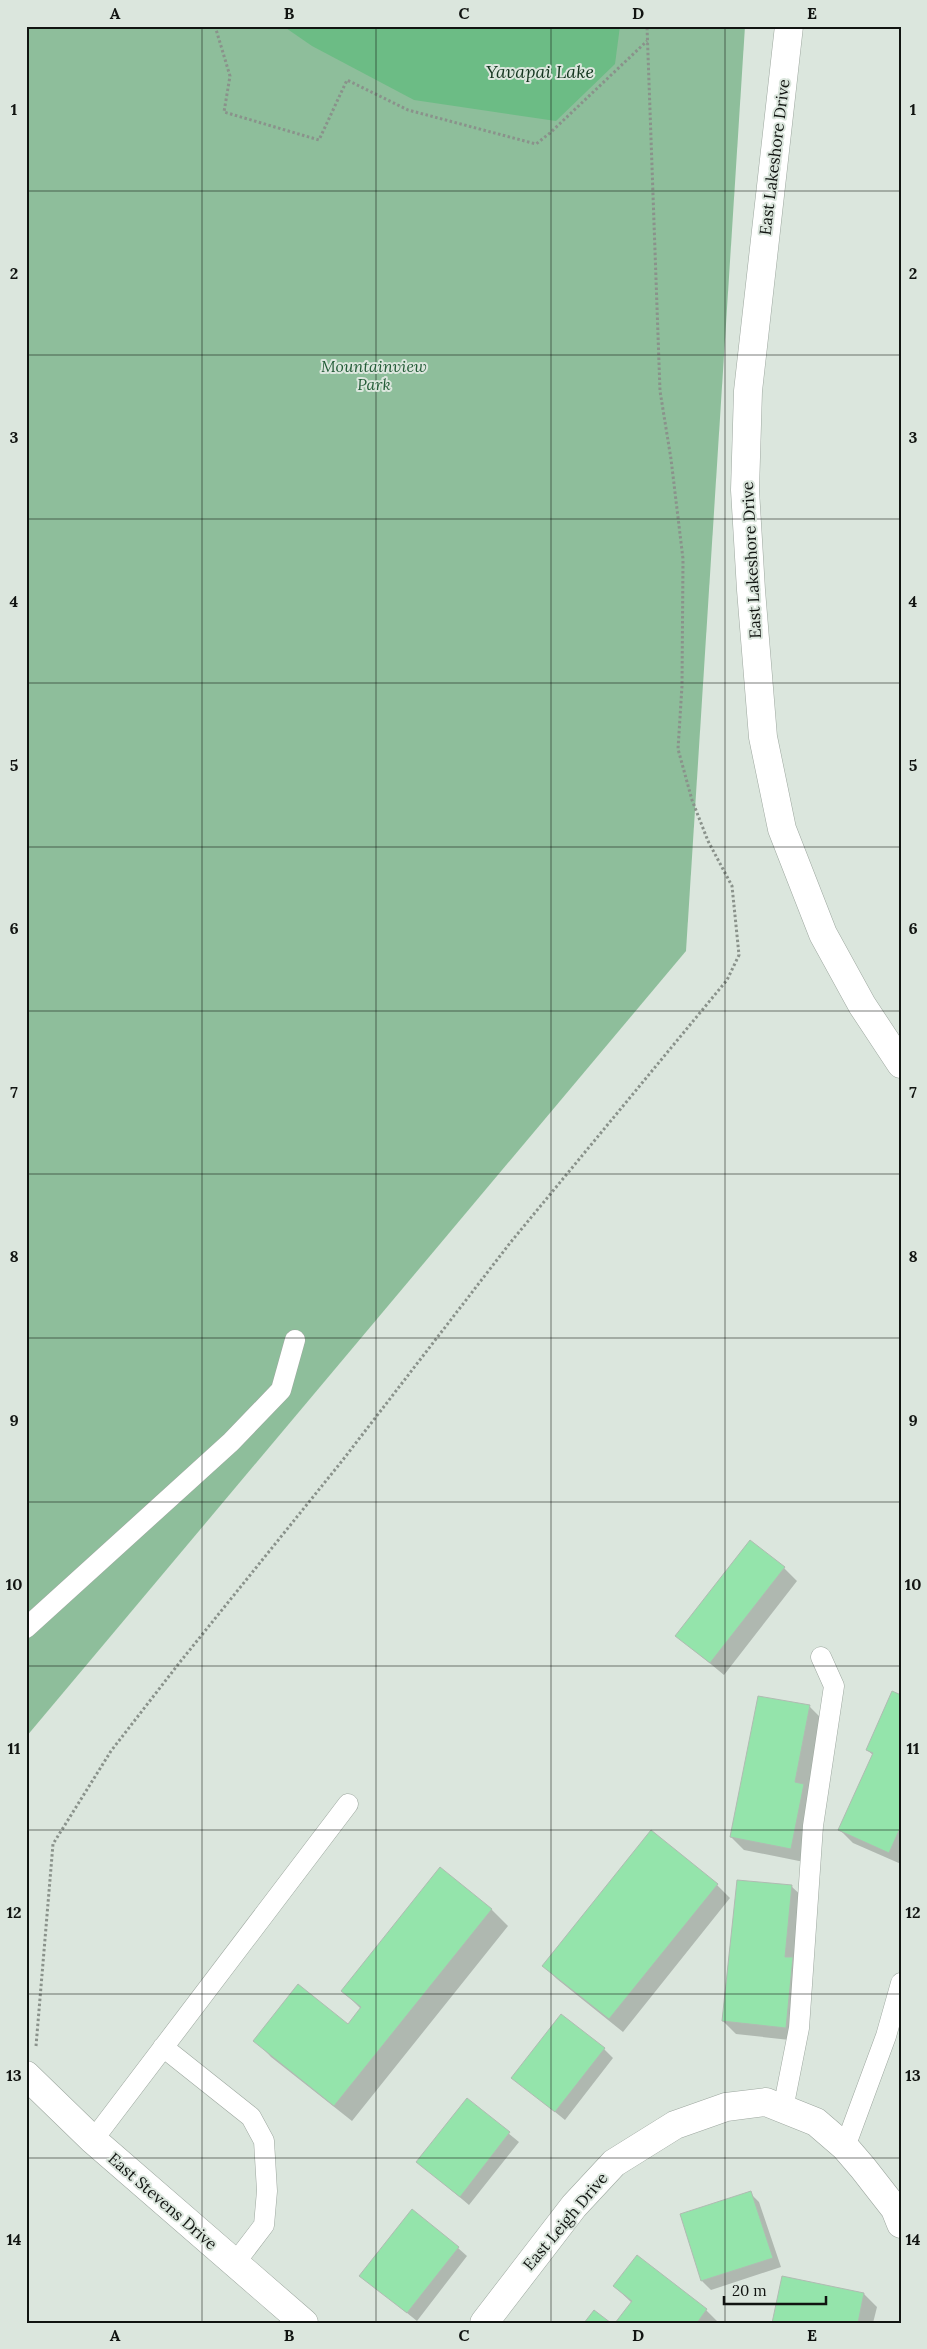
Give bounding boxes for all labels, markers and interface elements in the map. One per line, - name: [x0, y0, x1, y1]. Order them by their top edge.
- text: A: [110, 3, 121, 23]
- text: B: [284, 3, 295, 23]
- text: C: [458, 3, 470, 23]
- text: D: [632, 3, 644, 23]
- text: E: [807, 3, 817, 23]
- water label: Yavapai Lake: [486, 60, 594, 83]
- street label: East Lakeshore Drive: [755, 77, 794, 236]
- text: 1: [11, 99, 17, 119]
- text: 1: [910, 99, 916, 119]
- text: 2: [10, 263, 18, 283]
- text: 2: [909, 263, 917, 283]
- park label: Mountainview Park: [321, 356, 427, 394]
- text: 3: [10, 427, 19, 447]
- text: 3: [909, 427, 918, 447]
- street label: East Lakeshore Drive: [737, 481, 765, 639]
- text: 4: [10, 591, 19, 611]
- text: 4: [909, 591, 918, 611]
- text: 5: [10, 755, 19, 775]
- text: 5: [909, 755, 918, 775]
- text: 6: [9, 918, 19, 938]
- text: 6: [908, 918, 918, 938]
- text: 7: [10, 1082, 18, 1102]
- text: 7: [909, 1082, 917, 1102]
- text: 8: [9, 1246, 19, 1266]
- text: 8: [908, 1246, 918, 1266]
- text: 9: [9, 1410, 19, 1430]
- text: 9: [908, 1410, 918, 1430]
- text: 10: [6, 1574, 22, 1594]
- text: 10: [905, 1574, 921, 1594]
- text: 11: [8, 1738, 21, 1758]
- text: 11: [907, 1738, 920, 1758]
- text: 12: [6, 1902, 22, 1922]
- text: 12: [905, 1902, 921, 1922]
- text: 13: [6, 2065, 22, 2085]
- text: 13: [905, 2065, 921, 2085]
- street label: East Stevens Drive: [104, 2148, 222, 2254]
- street label: East Leigh Drive: [518, 2168, 612, 2274]
- text: 14: [6, 2229, 22, 2249]
- text: 14: [905, 2229, 921, 2249]
- scale bar: [724, 2274, 827, 2306]
- text: 20 m: [732, 2281, 767, 2300]
- text: A: [110, 2325, 121, 2345]
- text: B: [284, 2325, 295, 2345]
- text: C: [458, 2325, 470, 2345]
- text: D: [632, 2325, 644, 2345]
- text: E: [807, 2325, 817, 2345]

